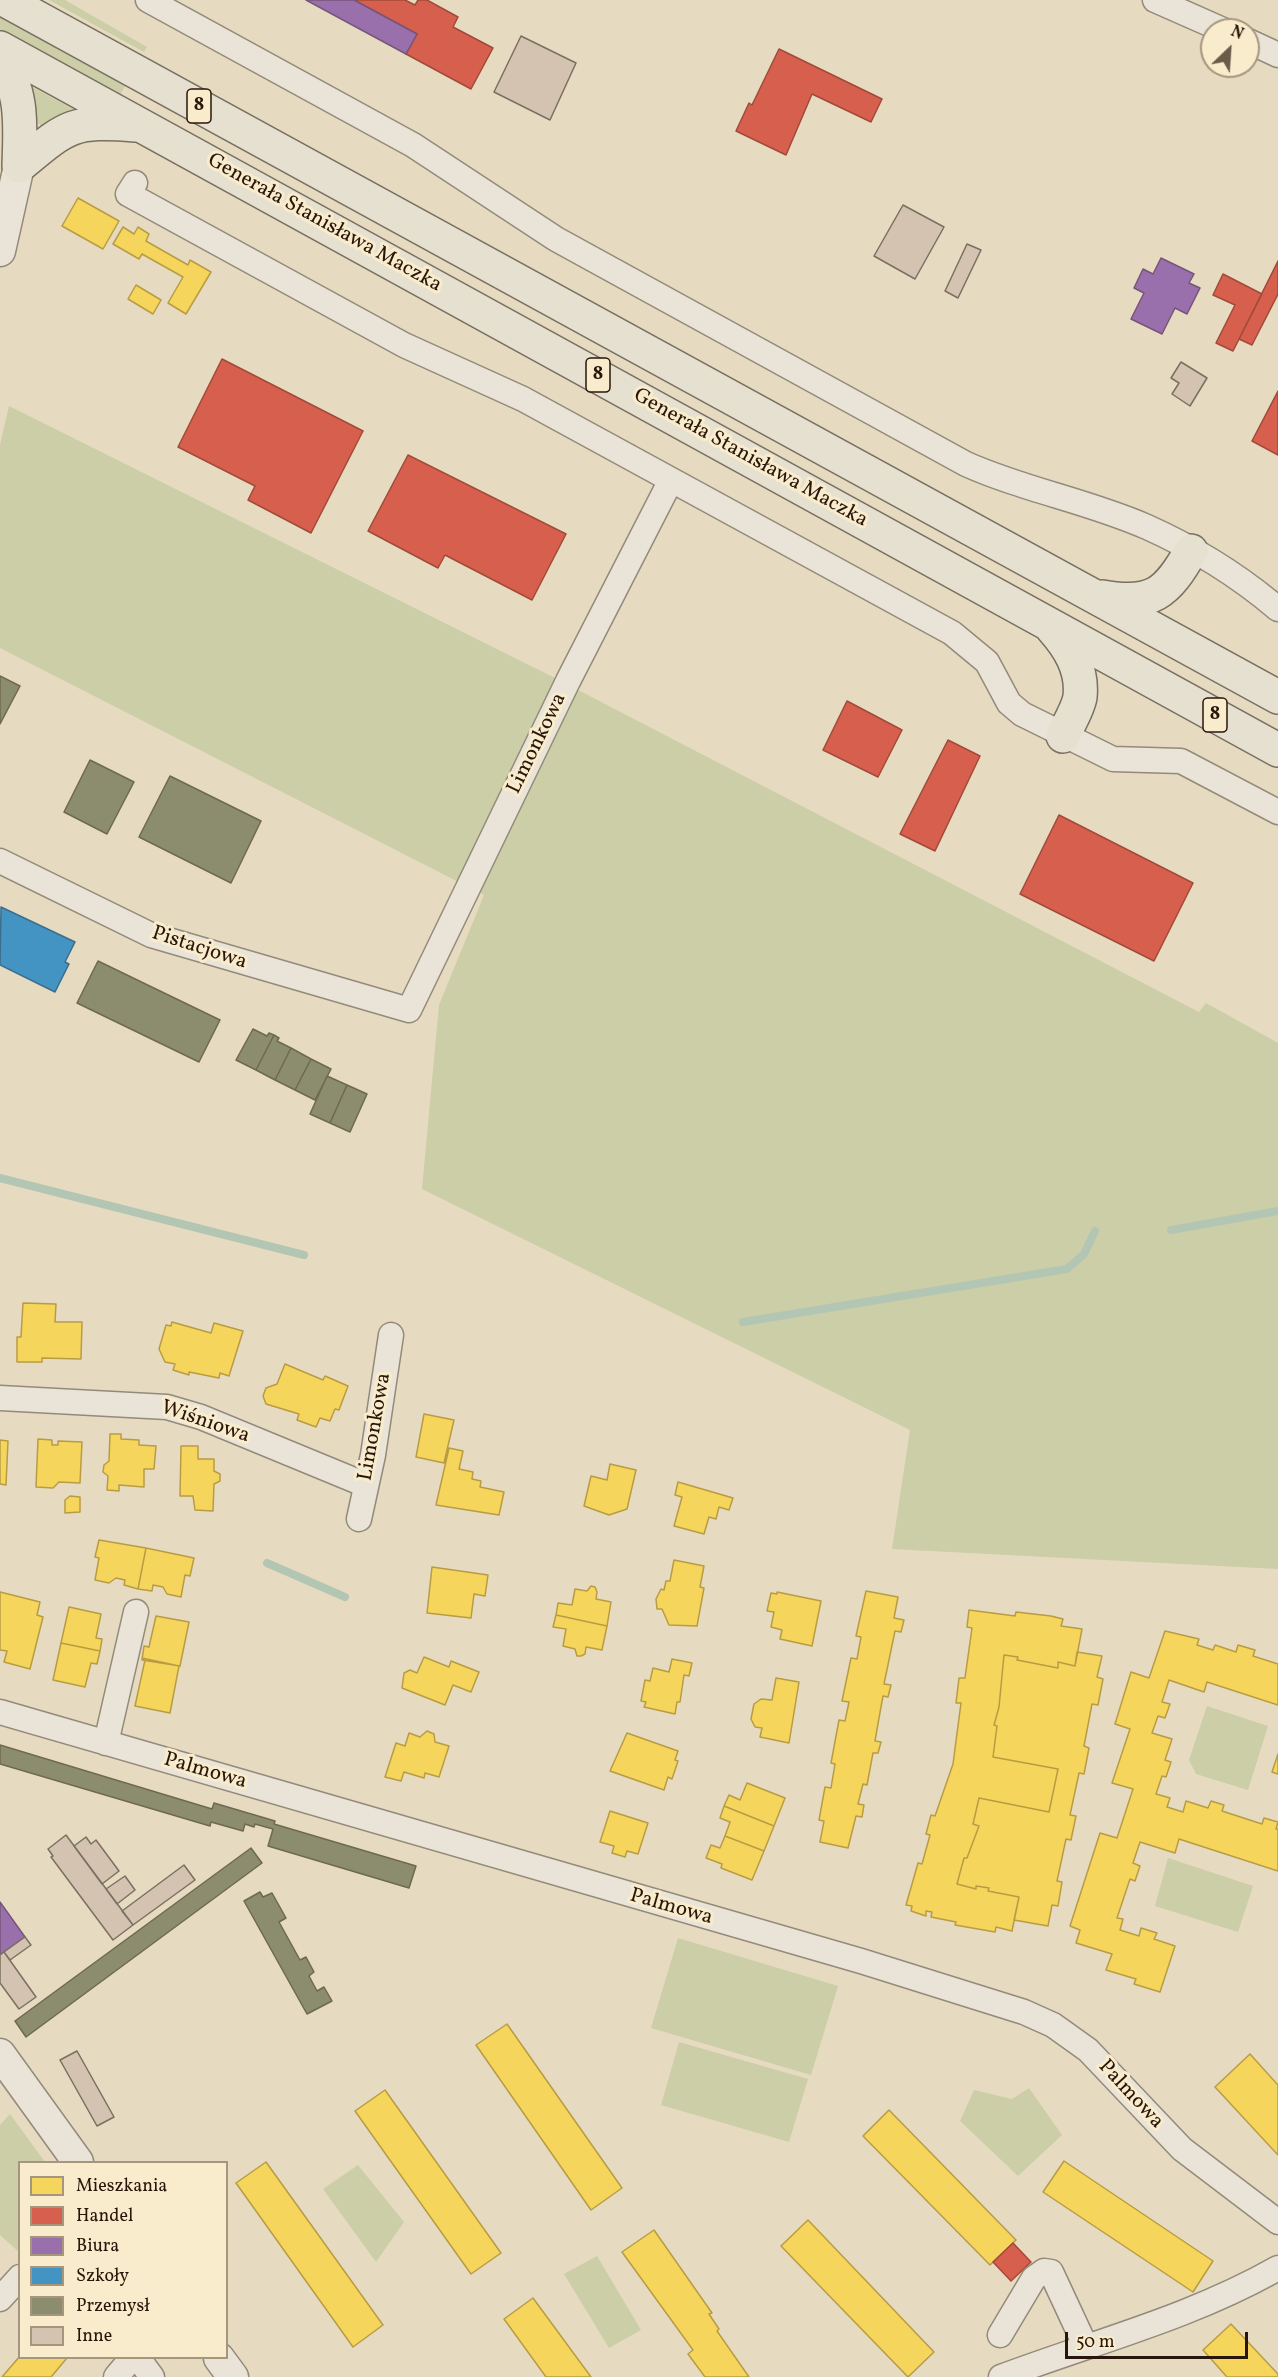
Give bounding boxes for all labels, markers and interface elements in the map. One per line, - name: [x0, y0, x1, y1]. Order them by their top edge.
- north arrow: [1200, 18, 1260, 78]
- text: N: [1227, 21, 1247, 46]
- road number: 8: [187, 89, 211, 123]
- street label: Generała Stanisława Maczka: [202, 149, 446, 299]
- road number: 8: [586, 358, 610, 392]
- street label: Generała Stanisława Maczka: [628, 384, 872, 534]
- street label: Limonkowa: [503, 689, 573, 799]
- road number: 8: [1203, 698, 1227, 732]
- street label: Pistacjowa: [148, 922, 250, 976]
- street label: Limonkowa: [354, 1371, 398, 1483]
- street label: Wiśniowa: [157, 1396, 253, 1450]
- street label: Palmowa: [161, 1748, 249, 1796]
- street label: Palmowa: [627, 1884, 715, 1932]
- street label: Palmowa: [1092, 2055, 1168, 2135]
- legend: [18, 2161, 228, 2359]
- text: Mieszkania: [76, 2174, 167, 2199]
- text: Handel: [76, 2204, 133, 2229]
- text: Biura: [76, 2234, 119, 2259]
- text: Szkoły: [76, 2264, 129, 2289]
- text: Przemysł: [76, 2294, 150, 2319]
- scale bar: [1068, 2320, 1251, 2358]
- text: Inne: [76, 2324, 112, 2349]
- text: 50 m: [1076, 2330, 1115, 2355]

